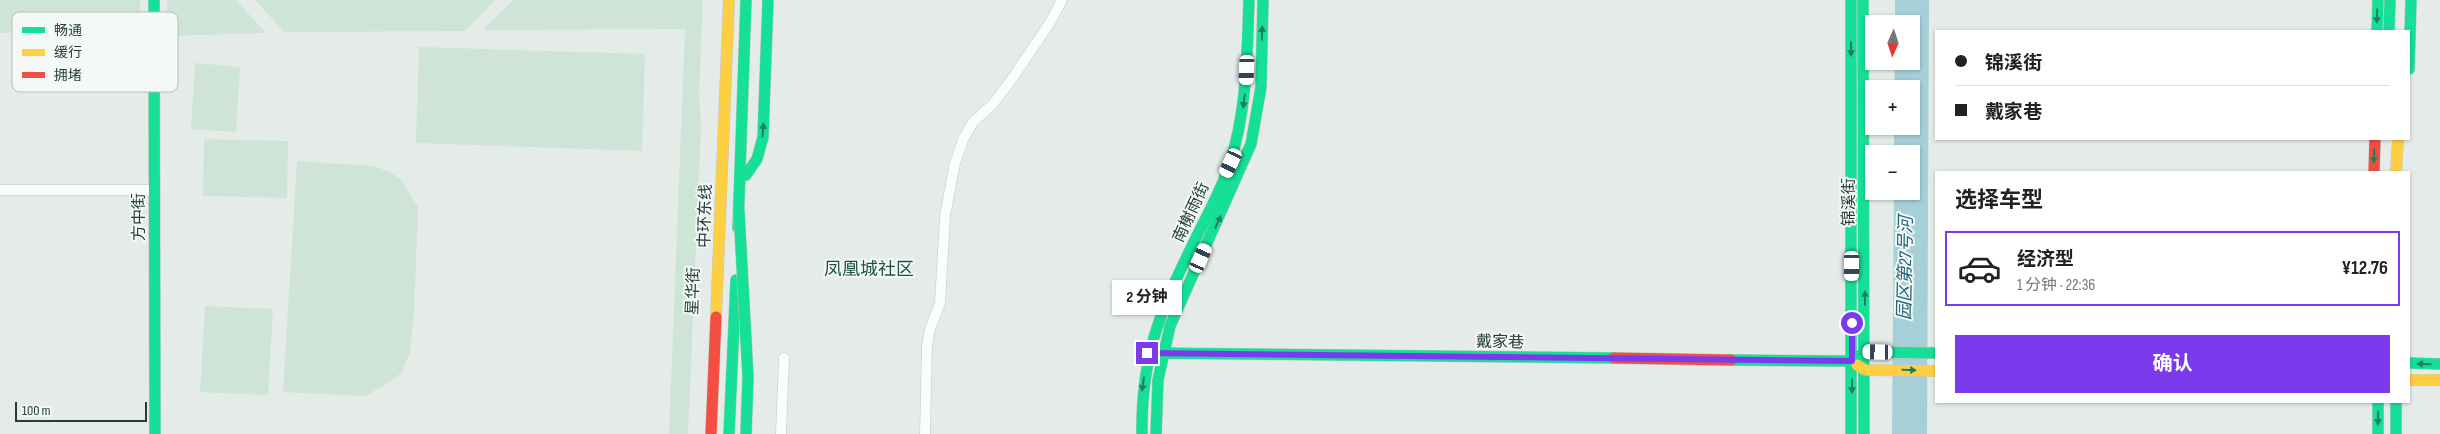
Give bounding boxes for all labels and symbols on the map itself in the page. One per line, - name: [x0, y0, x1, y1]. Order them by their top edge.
- one-way arrow: [2373, 8, 2381, 24]
- legend: [12, 12, 178, 92]
- north arrow: [1865, 15, 1920, 70]
- text: 畅通: [54, 22, 82, 39]
- one-way arrow: [1259, 24, 1267, 40]
- one-way arrow: [1847, 41, 1855, 57]
- text: 缓行: [54, 44, 82, 61]
- car: [1238, 55, 1255, 85]
- text: 拥堵: [54, 67, 82, 84]
- one-way arrow: [1240, 93, 1248, 109]
- one-way arrow: [760, 122, 768, 138]
- car: [1217, 146, 1244, 180]
- one-way arrow: [2370, 148, 2378, 164]
- street label: 锦溪街: [1840, 178, 1859, 226]
- street label: 南榭雨街: [1169, 180, 1213, 246]
- street label: 中环东线: [695, 184, 716, 248]
- street label: 方中街: [130, 193, 149, 241]
- water label: 园区第27号河: [1894, 213, 1917, 320]
- one-way arrow: [1214, 215, 1222, 229]
- car: [1188, 241, 1213, 275]
- car: [1844, 251, 1859, 281]
- district label: 凤凰城社区: [824, 259, 914, 280]
- street label: 星华街: [683, 267, 704, 315]
- callout: 2 分钟: [1112, 280, 1182, 316]
- one-way arrow: [1861, 290, 1869, 306]
- route start: [1841, 312, 1863, 334]
- street label: 戴家巷: [1476, 333, 1524, 352]
- route end: [1136, 342, 1158, 364]
- car: [1862, 344, 1893, 360]
- one-way arrow: [2416, 359, 2432, 367]
- one-way arrow: [1901, 367, 1917, 375]
- one-way arrow: [1138, 376, 1146, 392]
- one-way arrow: [1848, 378, 1856, 394]
- scale bar: [15, 399, 148, 422]
- one-way arrow: [2374, 411, 2382, 427]

